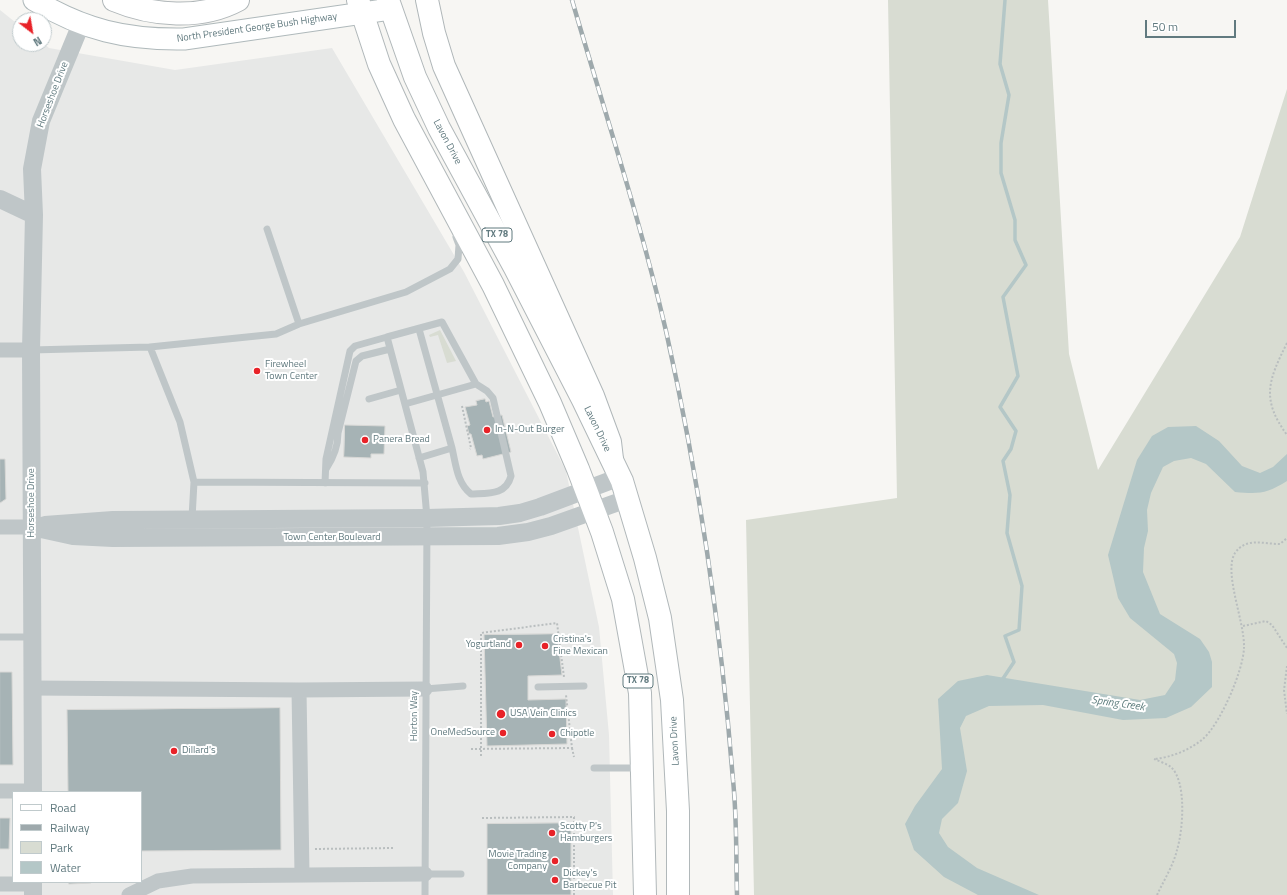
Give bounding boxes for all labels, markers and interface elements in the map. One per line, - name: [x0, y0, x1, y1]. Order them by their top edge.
- street label: North President George Bush Highway: [176, 11, 338, 45]
- north arrow: [12, 12, 52, 52]
- scale bar: [1147, 12, 1238, 38]
- text: 50 m: [1152, 17, 1178, 36]
- text: N: [30, 33, 45, 50]
- street label: Horseshoe Drive: [35, 60, 71, 130]
- street label: Lavon Drive: [430, 117, 464, 167]
- road number: TX 78: [482, 228, 512, 242]
- place label: Firewheel Town Center: [265, 359, 318, 382]
- marker: Firewheel Town Center: [252, 366, 262, 376]
- street label: Lavon Drive: [581, 404, 613, 454]
- place label: In-N-Out Burger: [495, 424, 564, 436]
- marker: In-N-Out Burger: [482, 425, 492, 435]
- place label: Panera Bread: [373, 434, 430, 446]
- marker: Panera Bread: [360, 435, 370, 445]
- street label: Horseshoe Drive: [26, 468, 38, 538]
- street label: Town Center Boulevard: [283, 532, 381, 544]
- place label: Cristina's Fine Mexican: [553, 634, 608, 658]
- place label: Yogurtland: [466, 639, 511, 651]
- marker: Yogurtland: [514, 640, 524, 650]
- marker: Cristina's Fine Mexican: [540, 641, 550, 651]
- road number: TX 78: [623, 674, 653, 688]
- street label: Horton Way: [409, 691, 421, 741]
- water label: Spring Creek: [1090, 694, 1146, 714]
- marker: USA Vein Clinics: [495, 708, 507, 720]
- place label: USA Vein Clinics: [510, 708, 577, 720]
- street label: Lavon Drive: [668, 716, 682, 766]
- place label: OneMedSource: [431, 727, 495, 739]
- marker: OneMedSource: [498, 728, 508, 738]
- place label: Chipotle: [560, 728, 594, 740]
- marker: Chipotle: [547, 729, 557, 739]
- place label: Dillard's: [182, 745, 216, 757]
- marker: Dillard's: [169, 746, 179, 756]
- legend: [12, 791, 142, 883]
- text: Road: [50, 798, 76, 817]
- text: Railway: [50, 818, 90, 837]
- place label: Scotty P's Hamburgers: [560, 821, 612, 844]
- marker: Scotty P's Hamburgers: [547, 828, 557, 838]
- text: Park: [50, 838, 73, 857]
- place label: Movie Trading Company: [488, 849, 547, 872]
- marker: Movie Trading Company: [550, 856, 560, 866]
- text: Water: [50, 858, 81, 877]
- place label: Dickey's Barbecue Pit: [563, 868, 616, 892]
- marker: Dickey's Barbecue Pit: [550, 875, 560, 885]

